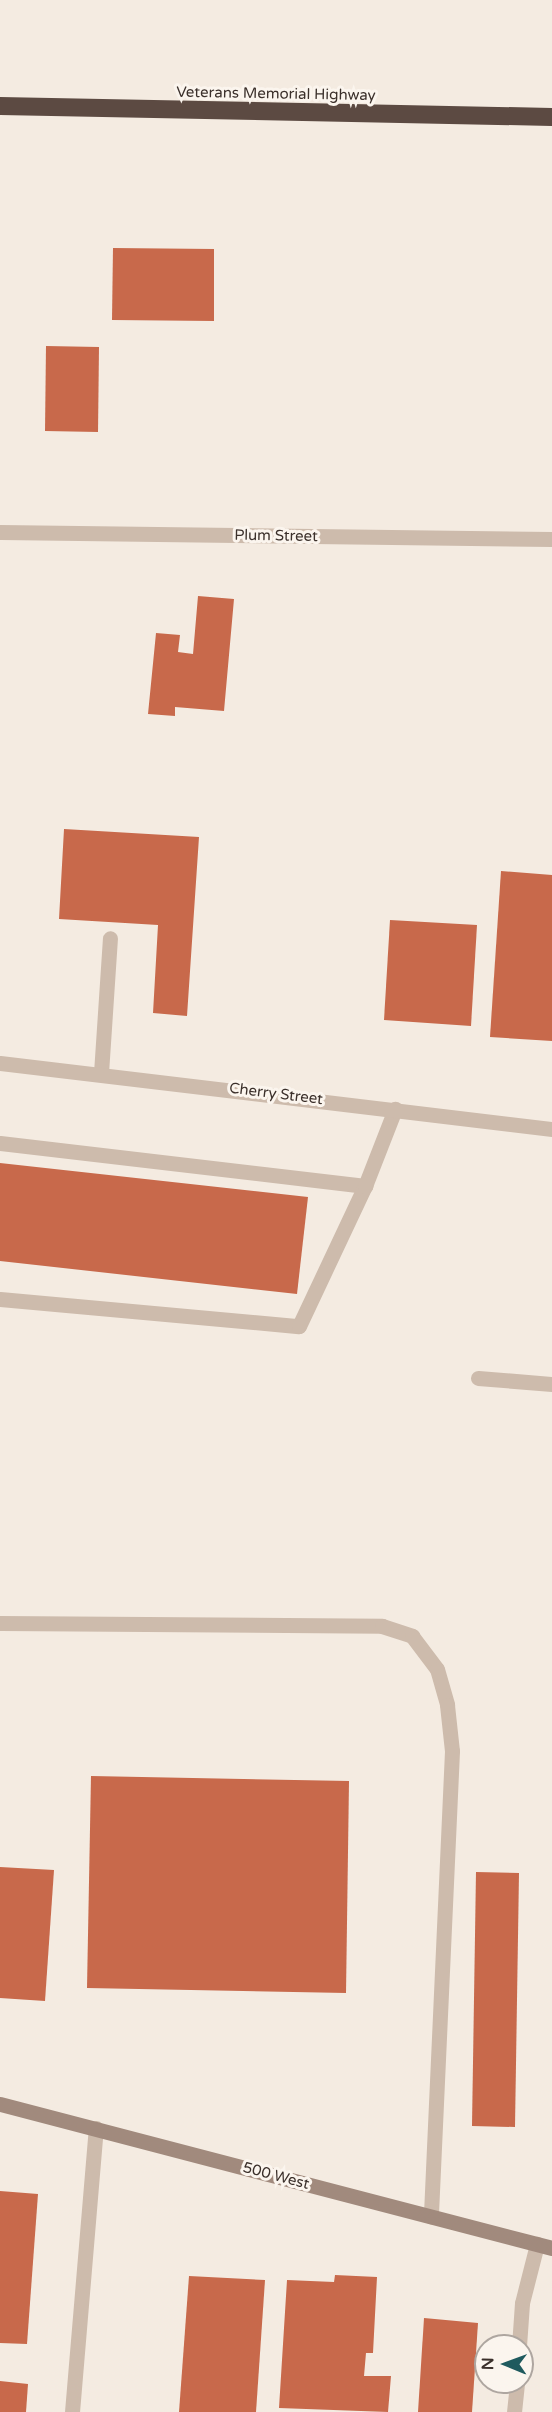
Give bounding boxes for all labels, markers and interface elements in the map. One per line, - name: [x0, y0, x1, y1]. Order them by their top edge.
- street label: Veterans Memorial Highway: [176, 83, 376, 105]
- street label: Plum Street: [234, 526, 318, 546]
- street label: Cherry Street: [228, 1079, 324, 1109]
- street label: 500 West: [241, 2159, 311, 2193]
- north arrow: [474, 2334, 534, 2394]
- text: N: [478, 2357, 498, 2370]

